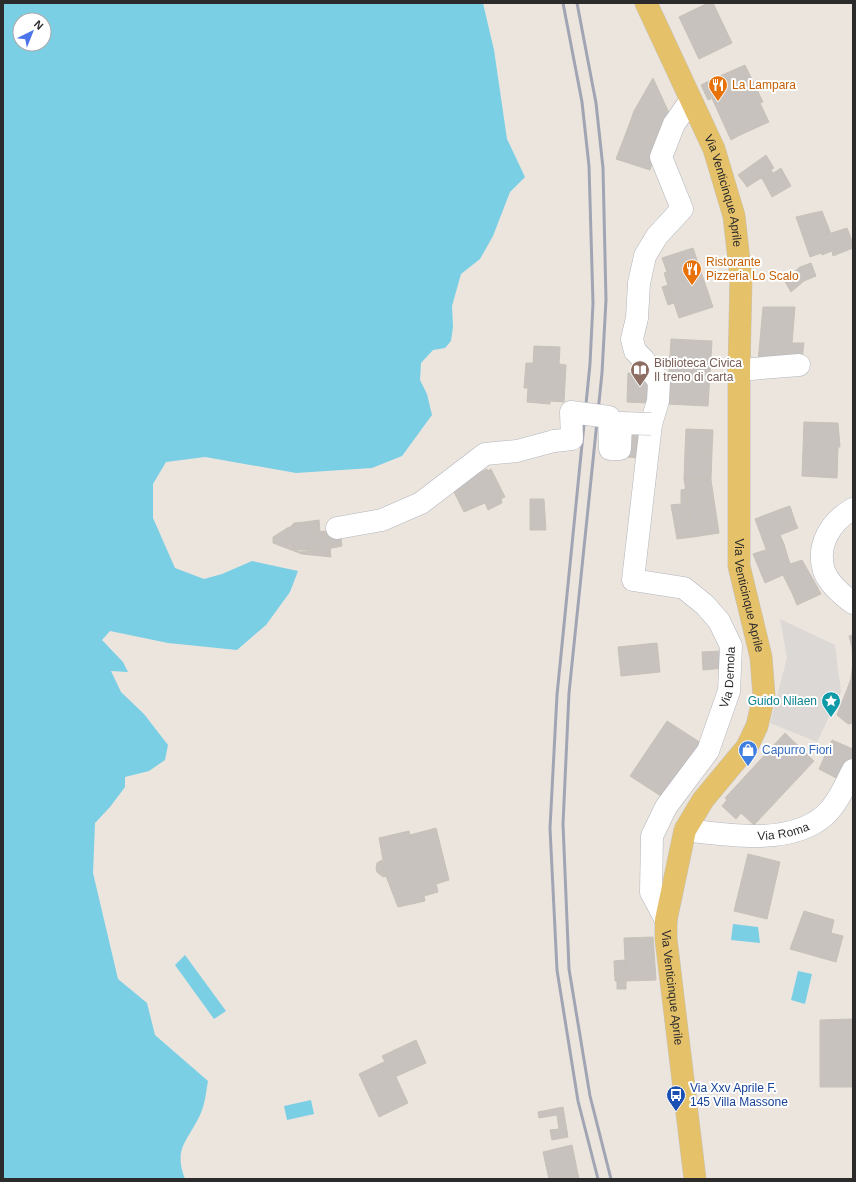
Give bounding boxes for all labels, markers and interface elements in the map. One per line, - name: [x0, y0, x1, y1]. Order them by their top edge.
- north arrow: [12, 12, 52, 52]
- text: N: [32, 18, 46, 32]
- restaurant icon: La Lampara: [707, 74, 729, 102]
- place label: La Lampara: [732, 78, 796, 92]
- street label: Via Venticinque Aprile: [701, 132, 744, 248]
- place label: Ristorante Pizzeria Lo Scalo: [706, 255, 799, 283]
- restaurant icon: Ristorante Pizzeria Lo Scalo: [681, 258, 703, 286]
- place label: Biblioteca Civica Il treno di carta: [654, 356, 742, 384]
- library icon: Biblioteca Civica Il treno di carta: [629, 359, 651, 387]
- street label: Via Venticinque Aprile: [732, 539, 767, 654]
- street label: Via Demola: [717, 646, 738, 710]
- place icon: Guido Nilaen: [820, 690, 842, 718]
- place label: Guido Nilaen: [748, 694, 817, 708]
- shop icon: Capurro Fiori: [737, 739, 759, 767]
- place label: Capurro Fiori: [762, 743, 832, 757]
- street label: Via Roma: [757, 819, 812, 843]
- street label: Via Venticinque Aprile: [659, 930, 686, 1046]
- place label: Via Xxv Aprile F. 145 Villa Massone: [690, 1081, 788, 1109]
- bus stop icon: Via Xxv Aprile F. 145 Villa Massone: [665, 1084, 687, 1112]

